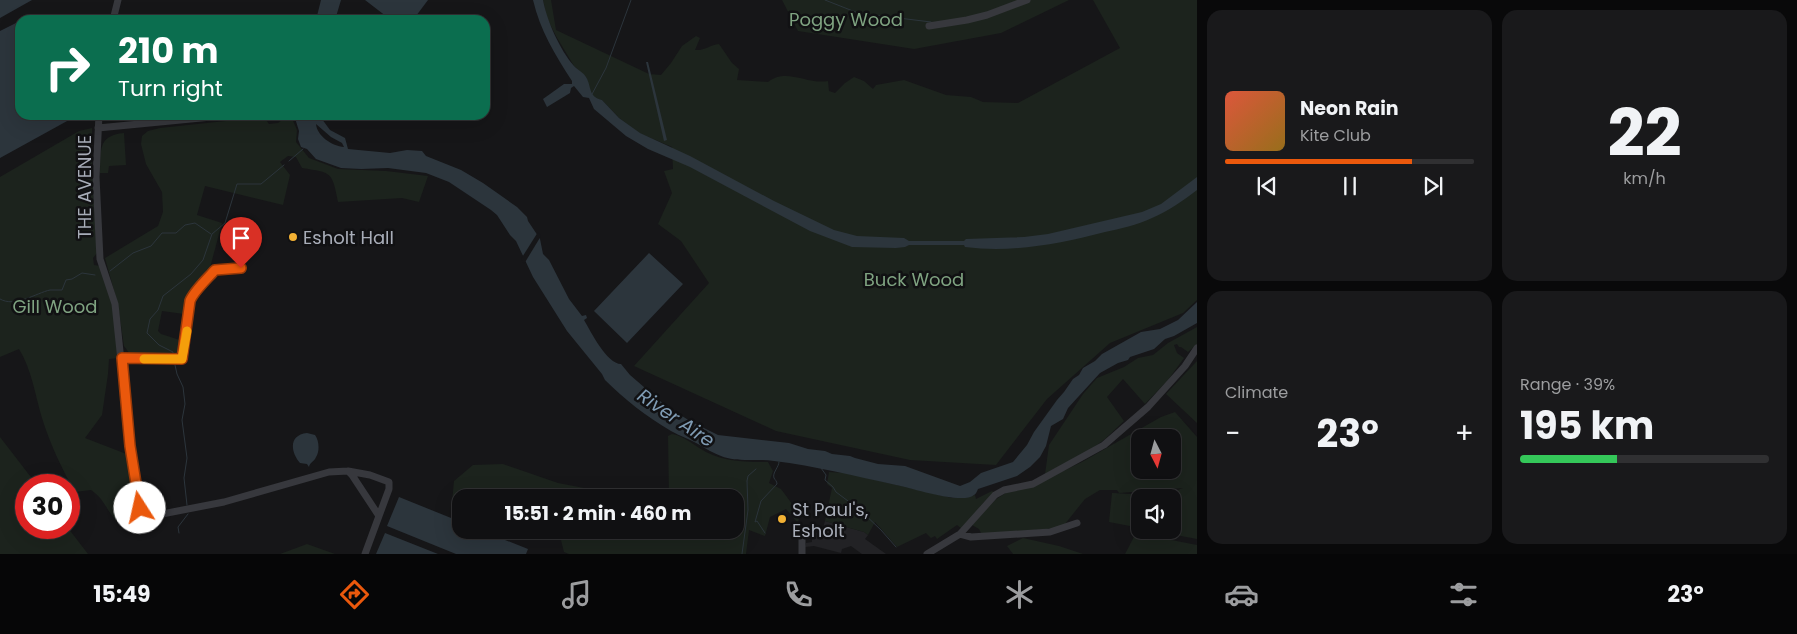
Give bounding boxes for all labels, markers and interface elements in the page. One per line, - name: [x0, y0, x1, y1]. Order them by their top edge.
- park label: Poggy Wood: [789, 7, 903, 32]
- text: 210 m: [118, 26, 218, 75]
- icon: right: [35, 35, 100, 100]
- text: Turn right: [118, 73, 223, 104]
- text: 22: [1607, 88, 1682, 179]
- text: Neon Rain: [1300, 95, 1399, 122]
- text: Kite Club: [1300, 124, 1371, 147]
- street label: THE AVENUE: [72, 135, 97, 239]
- text: km/h: [1623, 167, 1666, 190]
- icon: previous: [1253, 172, 1281, 200]
- icon: pause: [1336, 172, 1364, 200]
- icon: next: [1419, 172, 1447, 200]
- pin: [220, 217, 262, 268]
- icon: arrive: [227, 224, 255, 252]
- place label: Esholt Hall: [303, 225, 394, 250]
- marker: Esholt Hall: [287, 231, 299, 243]
- park label: Buck Wood: [864, 267, 964, 292]
- park label: Gill Wood: [13, 294, 97, 319]
- text: Range · 39%: [1520, 373, 1615, 396]
- text: Climate: [1225, 381, 1288, 404]
- water label: River Aire: [632, 382, 720, 454]
- text: 195 km: [1520, 399, 1654, 452]
- text: 23°: [1317, 407, 1379, 460]
- text: −: [1225, 414, 1240, 453]
- text: +: [1455, 414, 1474, 453]
- north arrow: [1131, 429, 1181, 479]
- map controls: [1131, 429, 1181, 539]
- speed limit sign: 30: [15, 474, 80, 539]
- position arrow: [113, 481, 165, 533]
- button: sound: [1131, 489, 1181, 539]
- place label: St Paul's, Esholt: [792, 497, 869, 543]
- text: 15:51 · 2 min · 460 m: [505, 500, 691, 527]
- marker: St Paul's, Esholt: [776, 513, 788, 525]
- icon: directions: [337, 577, 372, 612]
- icon: music: [559, 577, 594, 612]
- icon: phone: [781, 577, 816, 612]
- icon: climate: [1002, 577, 1037, 612]
- icon: car: [1224, 577, 1259, 612]
- icon: filters: [1446, 577, 1481, 612]
- text: 15:49: [93, 579, 151, 610]
- text: 23°: [1668, 579, 1704, 610]

